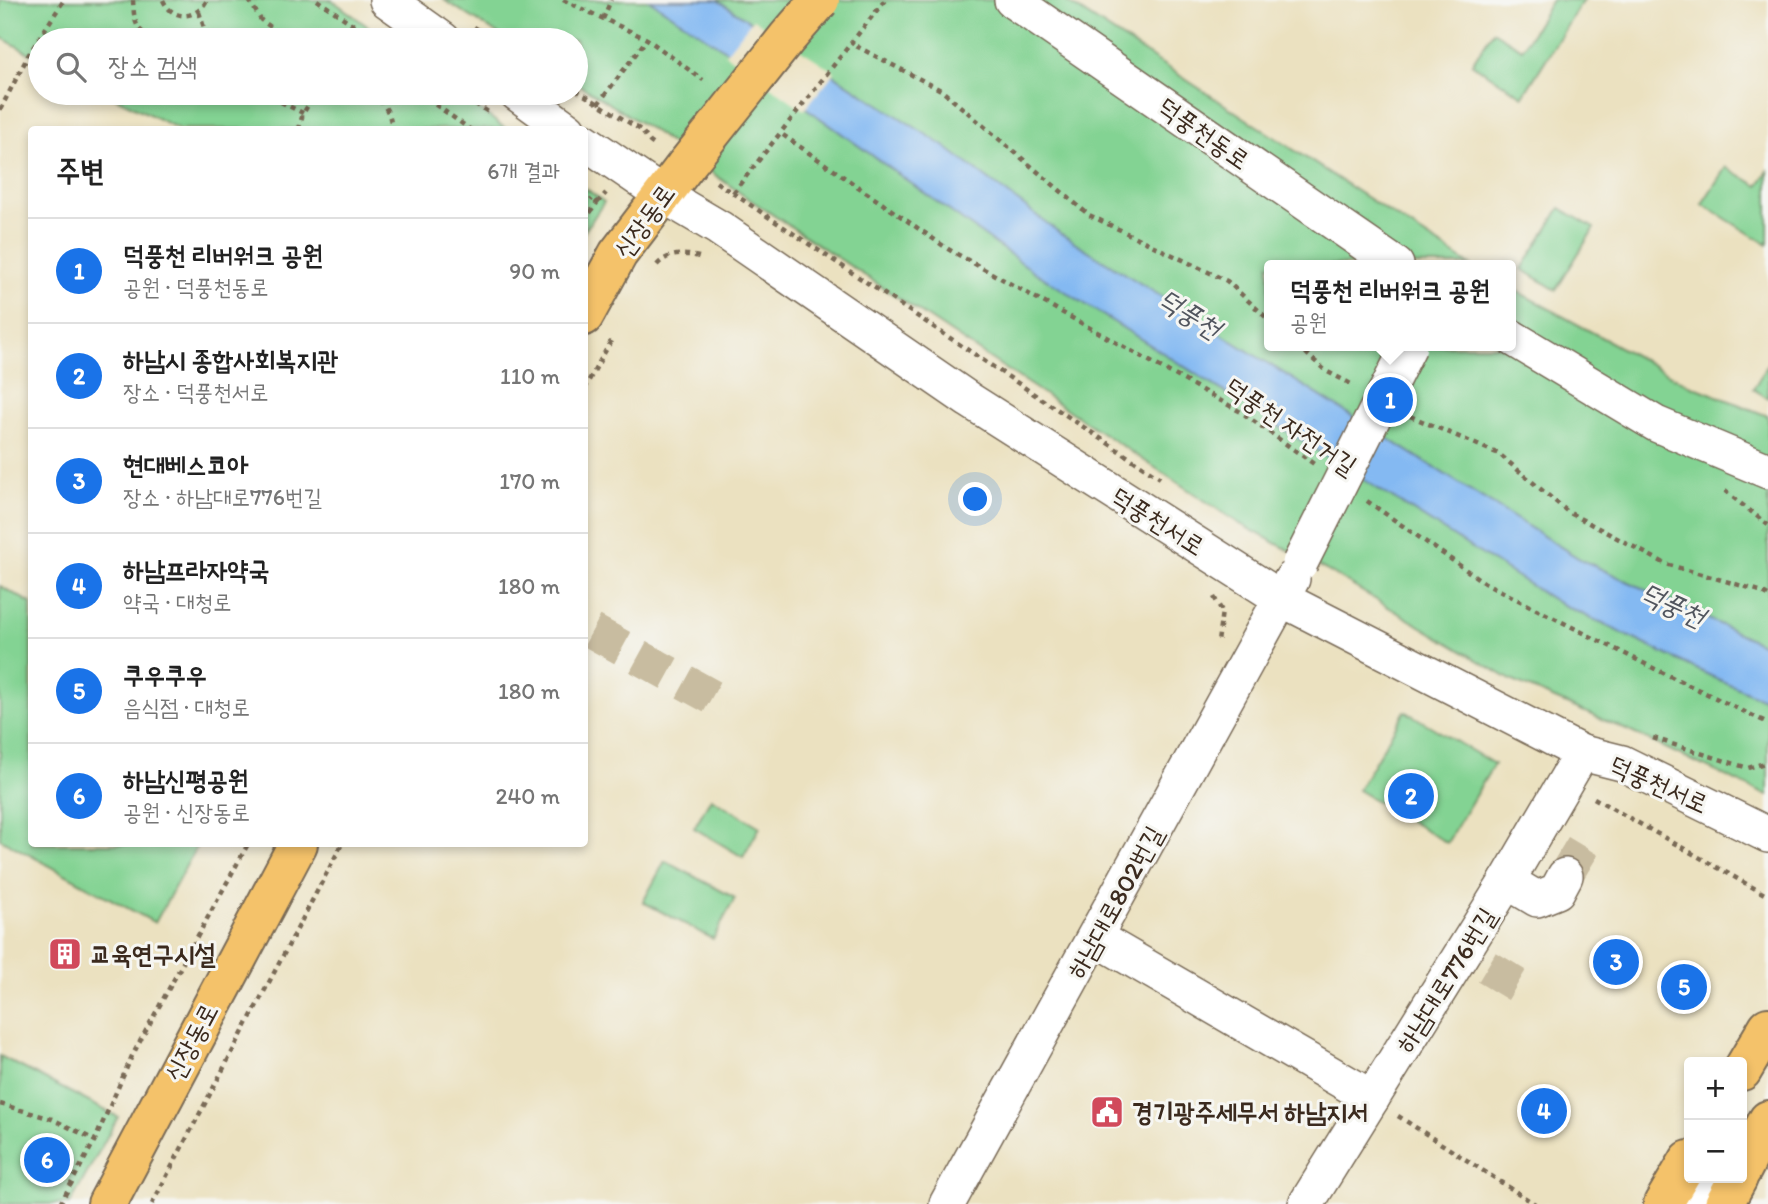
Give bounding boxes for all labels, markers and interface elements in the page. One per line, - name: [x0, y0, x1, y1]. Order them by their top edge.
- search box: [28, 28, 588, 105]
- icon: search: [52, 48, 90, 86]
- text: 장소 검색: [108, 50, 198, 82]
- street label: 덕풍천동로: [1152, 90, 1256, 176]
- text: 주변: [56, 152, 104, 189]
- text: 6개 결과: [487, 157, 560, 185]
- street label: 신장동로: [606, 178, 682, 264]
- text: 덕풍천 리버워크 공원: [123, 239, 323, 271]
- text: 1: [74, 257, 84, 285]
- text: 90 m: [509, 257, 560, 285]
- popup: [1264, 260, 1516, 351]
- text: 공원 · 덕풍천동로: [123, 273, 268, 301]
- text: 덕풍천 리버워크 공원: [1290, 274, 1490, 306]
- water label: 덕풍천: [1152, 281, 1230, 347]
- text: 공원: [1290, 308, 1327, 336]
- text: 하남시 종합사회복지관: [123, 344, 338, 376]
- text: 2: [73, 362, 85, 390]
- text: 110 m: [500, 362, 560, 390]
- street label: 덕풍천 자전거길: [1219, 370, 1363, 482]
- pin: 1: [1367, 374, 1413, 426]
- text: 장소 · 덕풍천서로: [123, 378, 268, 406]
- text: 현대베스코아: [123, 449, 249, 481]
- text: 3: [73, 467, 85, 495]
- text: 170 m: [499, 467, 560, 495]
- street label: 덕풍천서로: [1105, 480, 1211, 562]
- your location: [958, 482, 992, 516]
- text: 장소 · 하남대로776번길: [123, 483, 322, 511]
- text: 하남프라자약국: [123, 554, 269, 586]
- text: 4: [72, 572, 86, 600]
- text: 180 m: [498, 572, 560, 600]
- water label: 덕풍천: [1635, 574, 1713, 635]
- text: 약국 · 대청로: [123, 588, 231, 616]
- text: 쿠우쿠우: [123, 659, 207, 691]
- text: 5: [73, 677, 85, 705]
- text: 180 m: [498, 677, 560, 705]
- text: 음식점 · 대청로: [123, 693, 250, 721]
- street label: 덕풍천서로: [1605, 748, 1713, 820]
- text: 하남신평공원: [123, 764, 249, 796]
- pin: 2: [1388, 770, 1434, 822]
- text: 6: [73, 782, 85, 810]
- text: 240 m: [495, 782, 560, 810]
- text: 공원 · 신장동로: [123, 798, 250, 826]
- street label: 하남대로802번길: [1060, 820, 1170, 984]
- street label: 하남대로776번길: [1389, 901, 1503, 1058]
- building icon: 교육연구시설: [46, 935, 84, 973]
- pin: 3: [1593, 936, 1639, 988]
- place label: 교육연구시설: [90, 938, 216, 970]
- pin: 5: [1661, 961, 1707, 1013]
- street label: 신장동로: [157, 998, 225, 1086]
- map controls: [1684, 1057, 1747, 1183]
- button: +: [1684, 1057, 1747, 1120]
- pin: 4: [1521, 1085, 1567, 1137]
- public building icon: 경기광주세무서 하남지서: [1088, 1093, 1126, 1131]
- place label: 경기광주세무서 하남지서: [1132, 1096, 1368, 1128]
- button: −: [1684, 1120, 1747, 1183]
- pin: 6: [24, 1134, 70, 1186]

